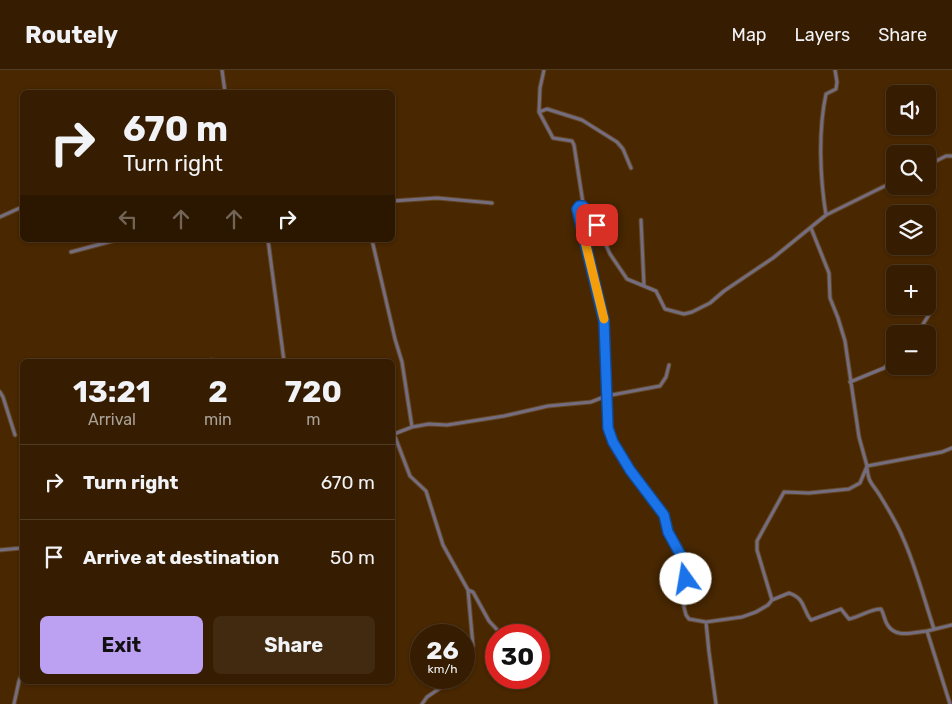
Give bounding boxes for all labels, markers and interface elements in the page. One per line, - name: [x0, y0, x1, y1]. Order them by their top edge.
- text: Routely: [25, 21, 118, 49]
- text: Map: [732, 24, 767, 46]
- text: Layers: [795, 24, 850, 46]
- text: Share: [878, 24, 927, 46]
- map controls: [886, 85, 936, 375]
- button: sound: [886, 85, 936, 135]
- text: 670 m: [123, 108, 228, 150]
- icon: right: [40, 110, 105, 175]
- button: search: [886, 145, 936, 195]
- text: Turn right: [123, 150, 223, 177]
- pin: [576, 204, 618, 246]
- icon: left: [114, 205, 142, 233]
- icon: ahead: [167, 205, 195, 233]
- icon: ahead: [220, 205, 248, 233]
- icon: right: [273, 205, 301, 233]
- button: layers: [886, 205, 936, 255]
- icon: arrive: [583, 211, 611, 239]
- button: +: [886, 265, 936, 315]
- button: −: [886, 325, 936, 375]
- text: 13:21: [73, 374, 151, 410]
- text: 2: [208, 374, 228, 410]
- text: 720: [285, 374, 342, 410]
- text: Arrival: [88, 410, 136, 429]
- text: min: [204, 410, 232, 429]
- text: m: [306, 410, 321, 429]
- icon: right: [40, 468, 68, 496]
- text: Turn right: [83, 471, 178, 494]
- text: 670 m: [321, 471, 375, 494]
- icon: arrive: [40, 543, 68, 571]
- text: Arrive at destination: [83, 546, 279, 569]
- text: 50 m: [330, 546, 375, 569]
- position arrow: [659, 552, 711, 604]
- button: Exit: [40, 616, 203, 674]
- button: Share: [213, 616, 375, 674]
- speed limit sign: 30: [485, 624, 550, 689]
- text: 26: [426, 636, 459, 665]
- text: km/h: [428, 662, 457, 676]

